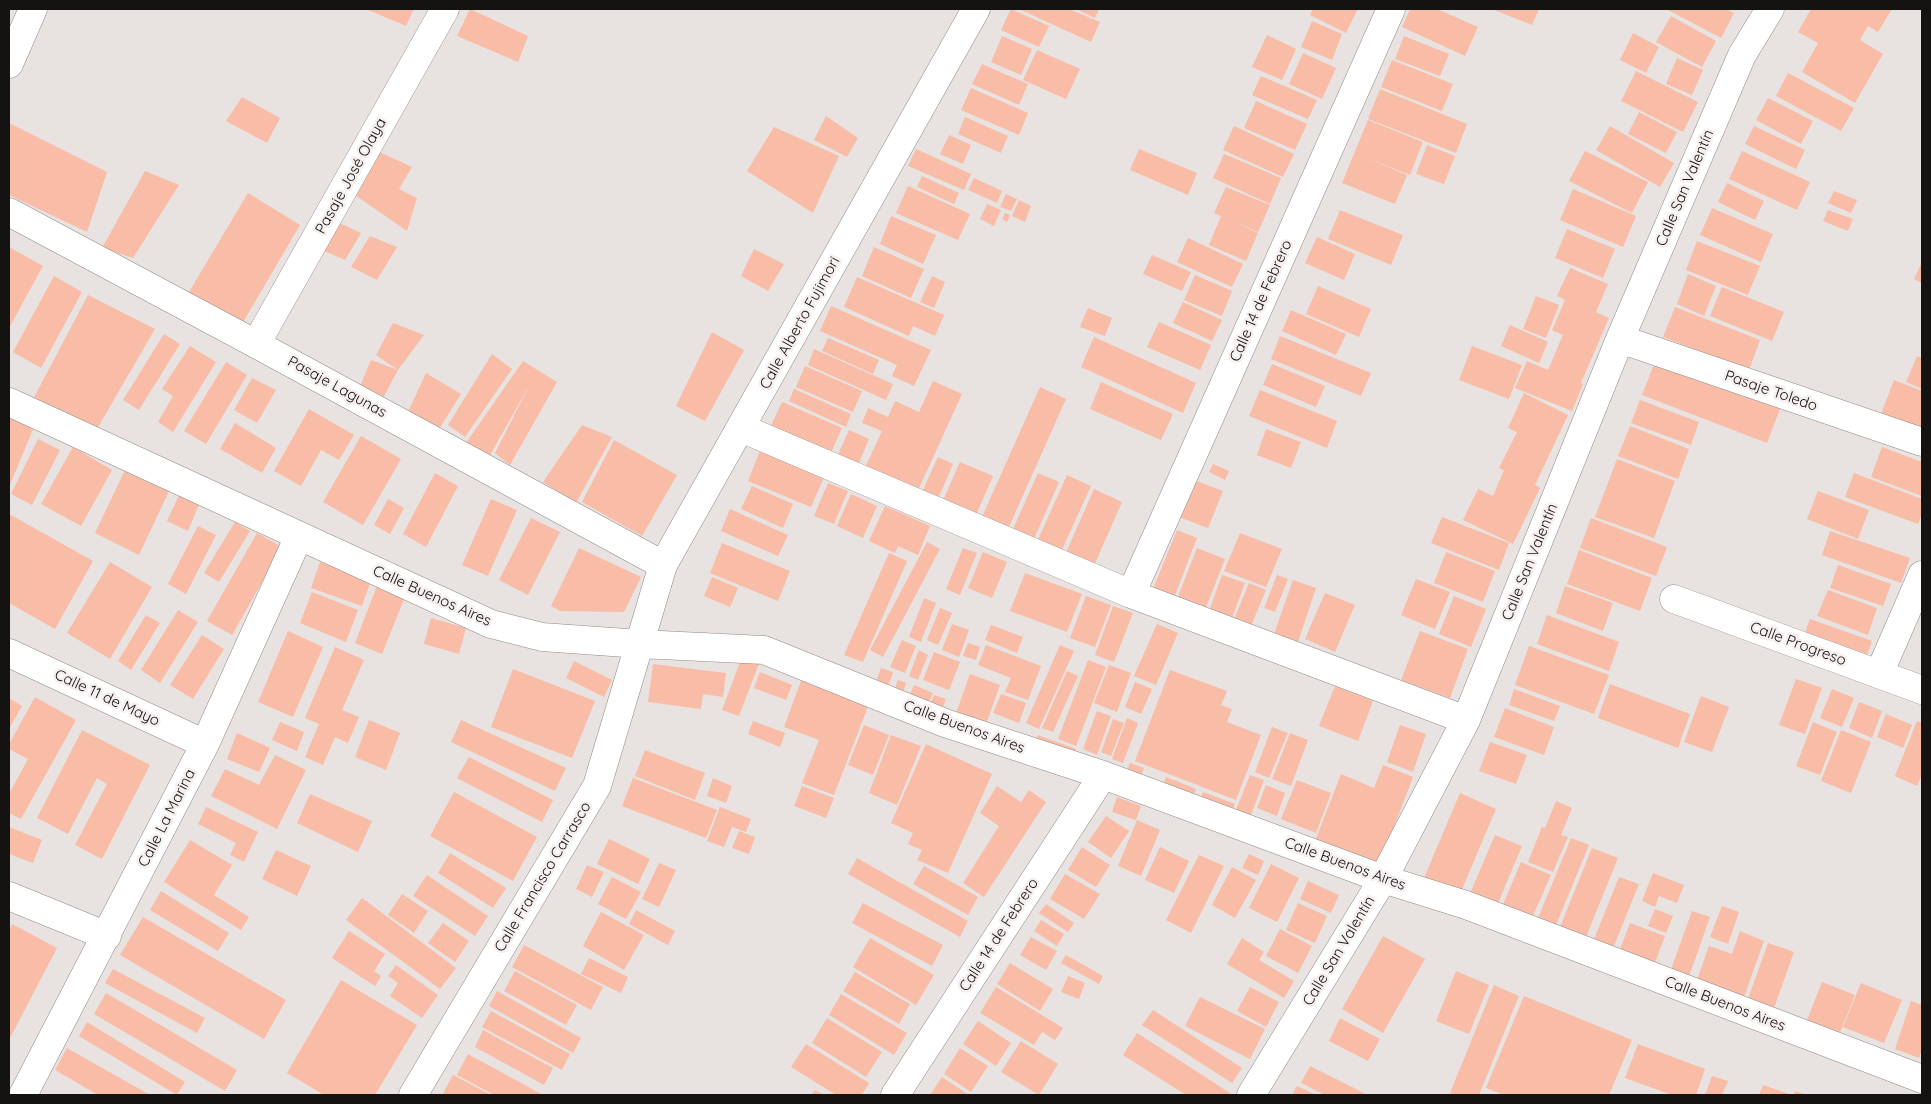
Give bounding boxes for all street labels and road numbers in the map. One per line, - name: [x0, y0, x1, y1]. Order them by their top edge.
- street label: Pasaje José Olaya: [312, 115, 390, 237]
- street label: Calle San Valentín: [1652, 127, 1718, 249]
- street label: Calle 14 de Febrero: [1226, 237, 1296, 365]
- street label: Calle Alberto Fujimori: [756, 254, 844, 392]
- street label: Pasaje Lagunas: [284, 352, 390, 422]
- street label: Pasaje Toledo: [1722, 367, 1820, 415]
- street label: Calle San Valentín: [1498, 501, 1562, 623]
- street label: Calle Buenos Aires: [370, 562, 494, 630]
- street label: Calle Progreso: [1747, 618, 1849, 670]
- street label: Calle 11 de Mayo: [52, 666, 162, 730]
- street label: Calle Buenos Aires: [901, 697, 1027, 757]
- street label: Calle La Marina: [135, 766, 199, 870]
- street label: Calle Francisco Carrasco: [491, 799, 595, 955]
- street label: Calle Buenos Aires: [1282, 834, 1408, 894]
- street label: Calle 14 de Febrero: [956, 875, 1042, 995]
- street label: Calle San Valentín: [1299, 893, 1379, 1009]
- street label: Calle Buenos Aires: [1662, 973, 1788, 1035]

